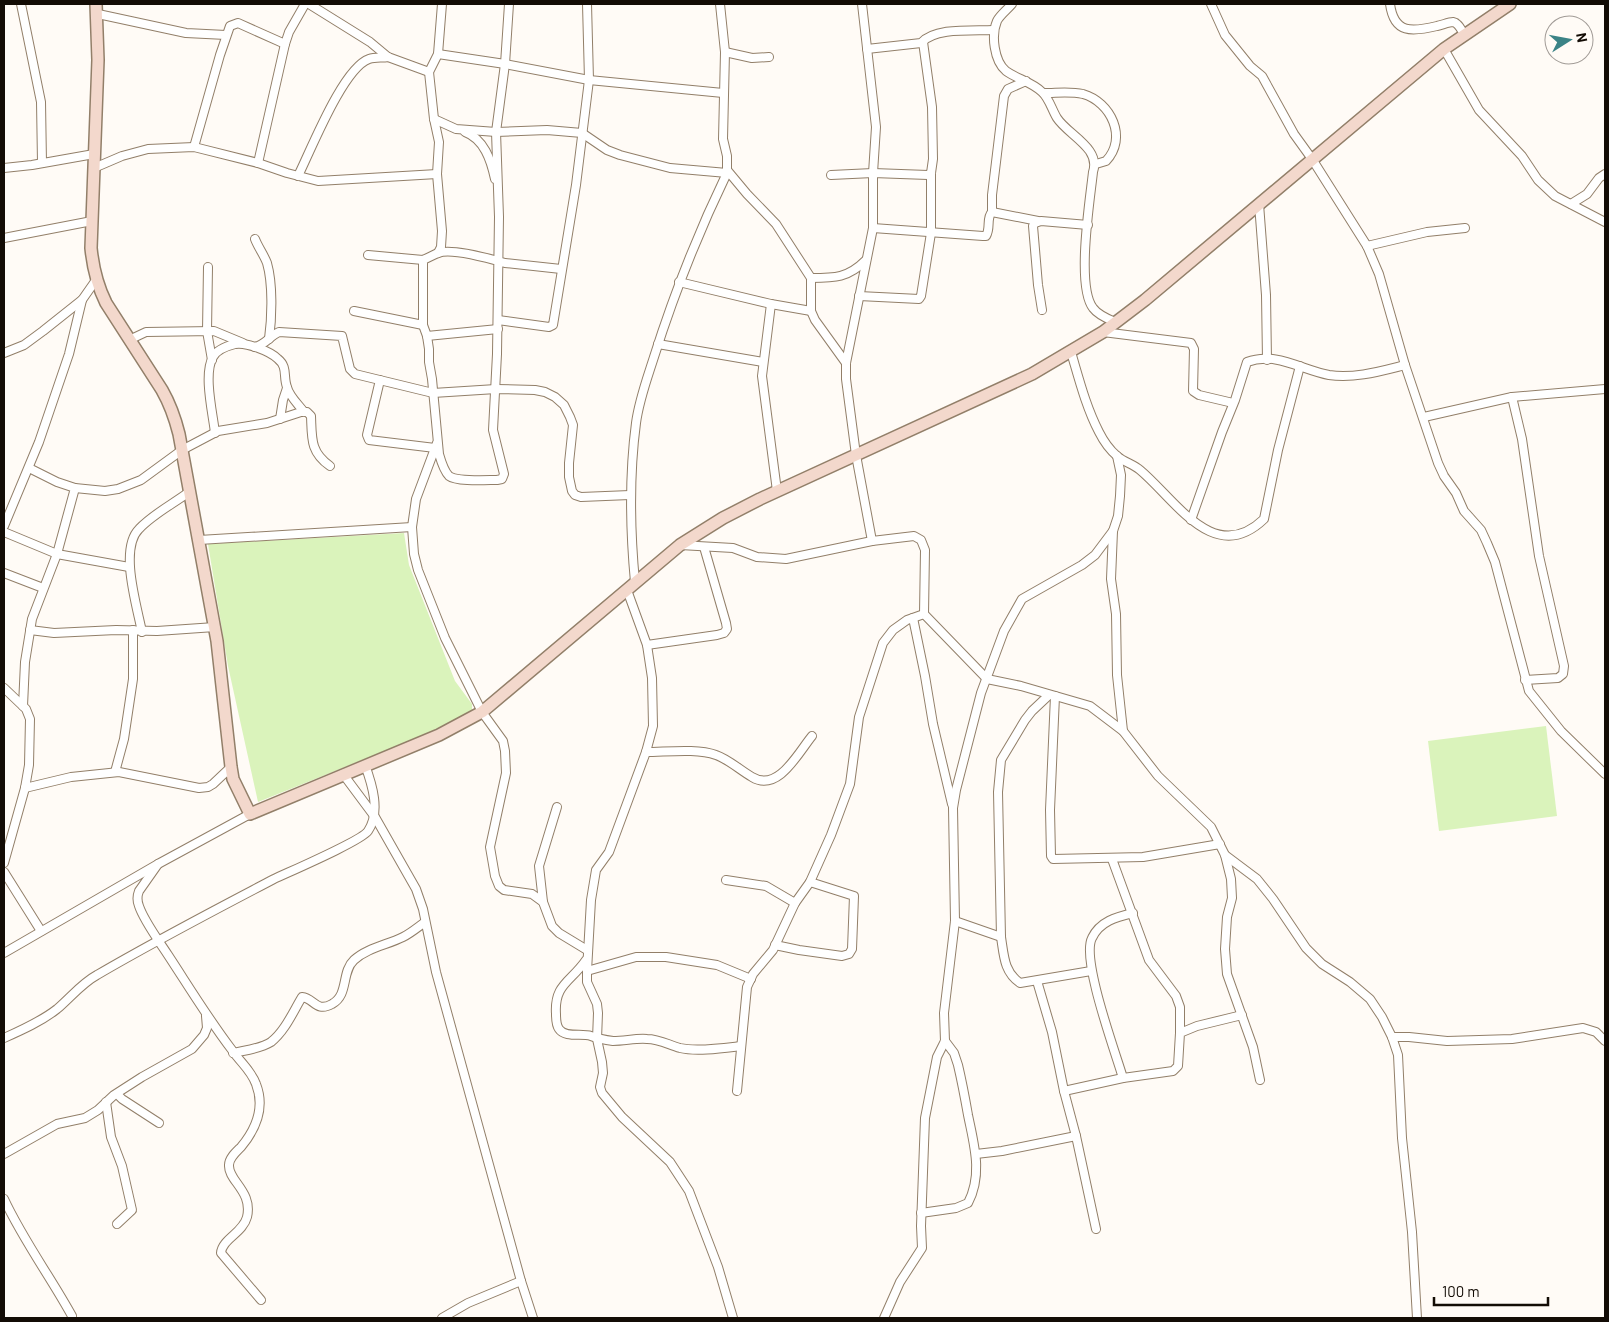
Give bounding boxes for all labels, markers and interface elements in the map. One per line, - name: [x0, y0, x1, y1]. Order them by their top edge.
- north arrow: [1544, 15, 1594, 65]
- text: N: [1573, 31, 1591, 44]
- scale bar: [1434, 1274, 1548, 1306]
- text: 100 m: [1442, 1282, 1480, 1300]

